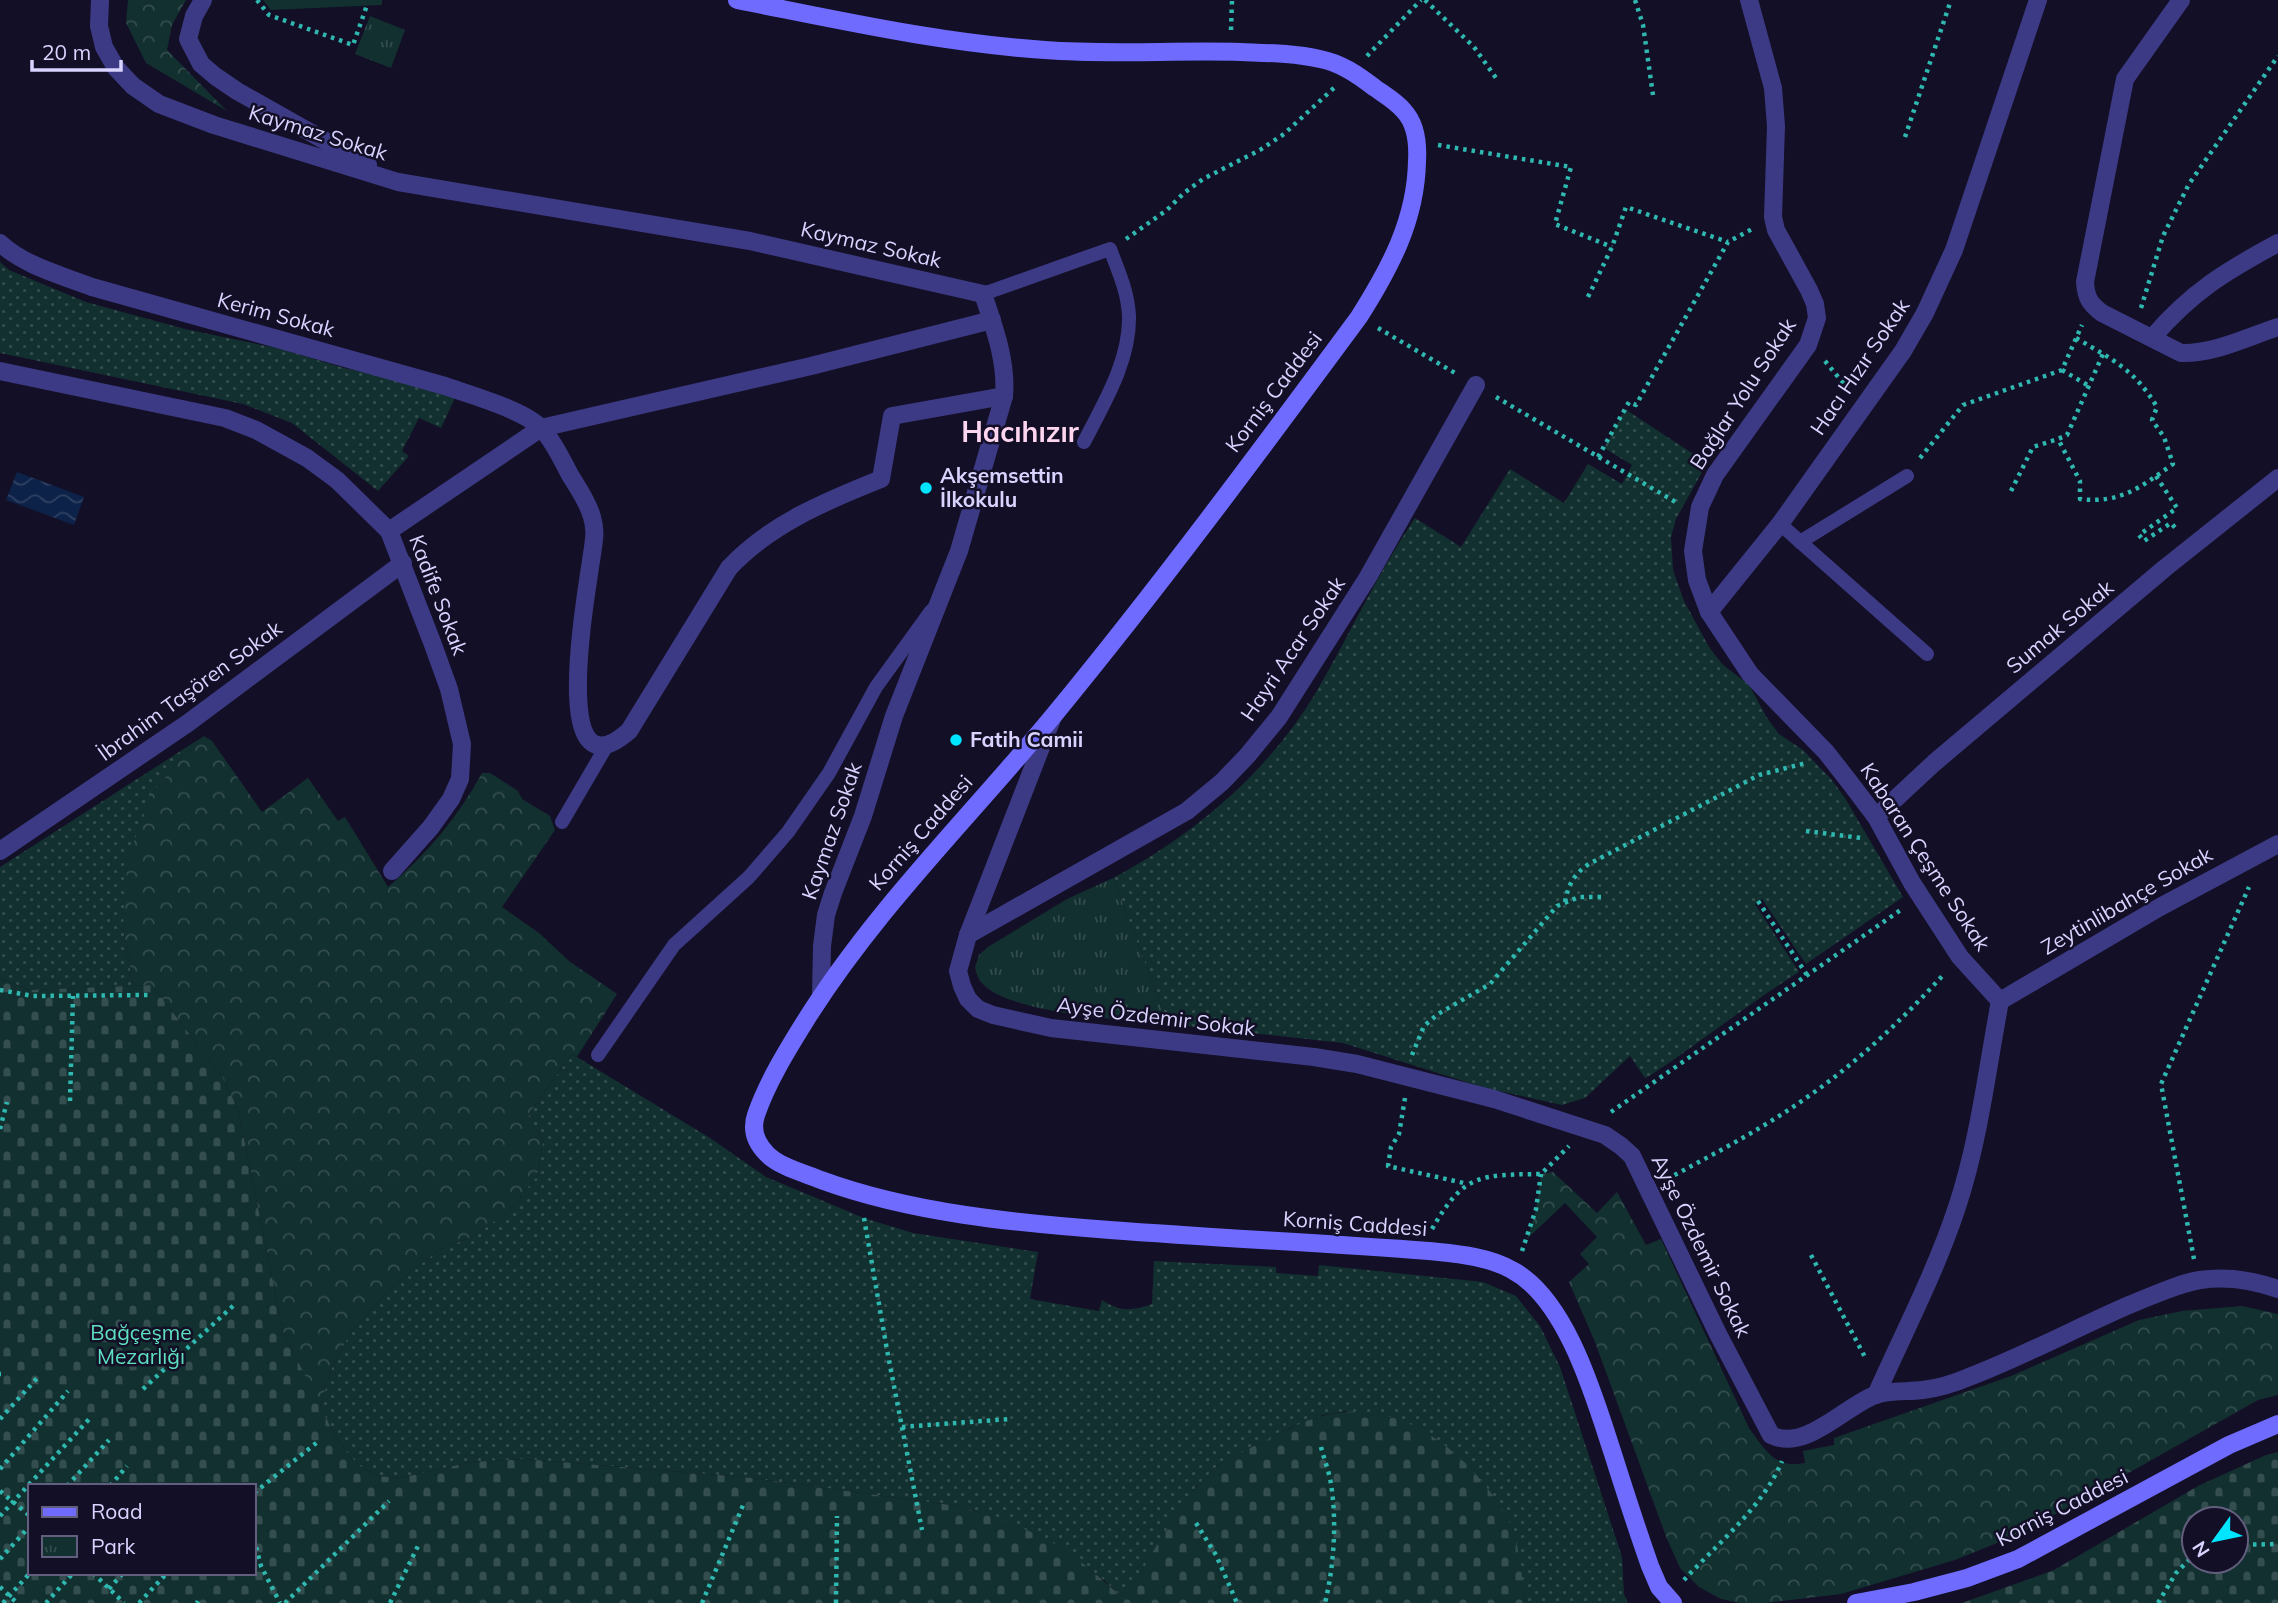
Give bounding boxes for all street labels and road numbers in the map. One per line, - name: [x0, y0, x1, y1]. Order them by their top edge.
- street label: Kaymaz Sokak: [246, 99, 391, 166]
- street label: Kaymaz Sokak: [798, 215, 944, 273]
- street label: Kerim Sokak: [215, 286, 338, 342]
- street label: Hacı Hızır Sokak: [1804, 293, 1914, 440]
- street label: Bağlar Yolu Sokak: [1684, 313, 1801, 474]
- street label: Korniş Caddesi: [1219, 326, 1327, 457]
- street label: Kadife Sokak: [404, 531, 474, 658]
- street label: Hayri Acar Sokak: [1234, 571, 1350, 726]
- street label: Sumak Sokak: [2001, 574, 2118, 679]
- street label: İbrahim Taşören Sokak: [92, 615, 287, 766]
- street label: Kaymaz Sokak: [795, 758, 867, 903]
- street label: Kabaran Çeşme Sokak: [1855, 758, 1996, 956]
- street label: Korniş Caddesi: [863, 769, 977, 895]
- street label: Zeytinlibahçe Sokak: [2036, 840, 2217, 960]
- street label: Ayşe Özdemir Sokak: [1055, 991, 1257, 1041]
- street label: Ayşe Özdemir Sokak: [1646, 1150, 1757, 1341]
- street label: Korniş Caddesi: [1282, 1205, 1428, 1241]
- street label: Korniş Caddesi: [1991, 1463, 2132, 1552]

